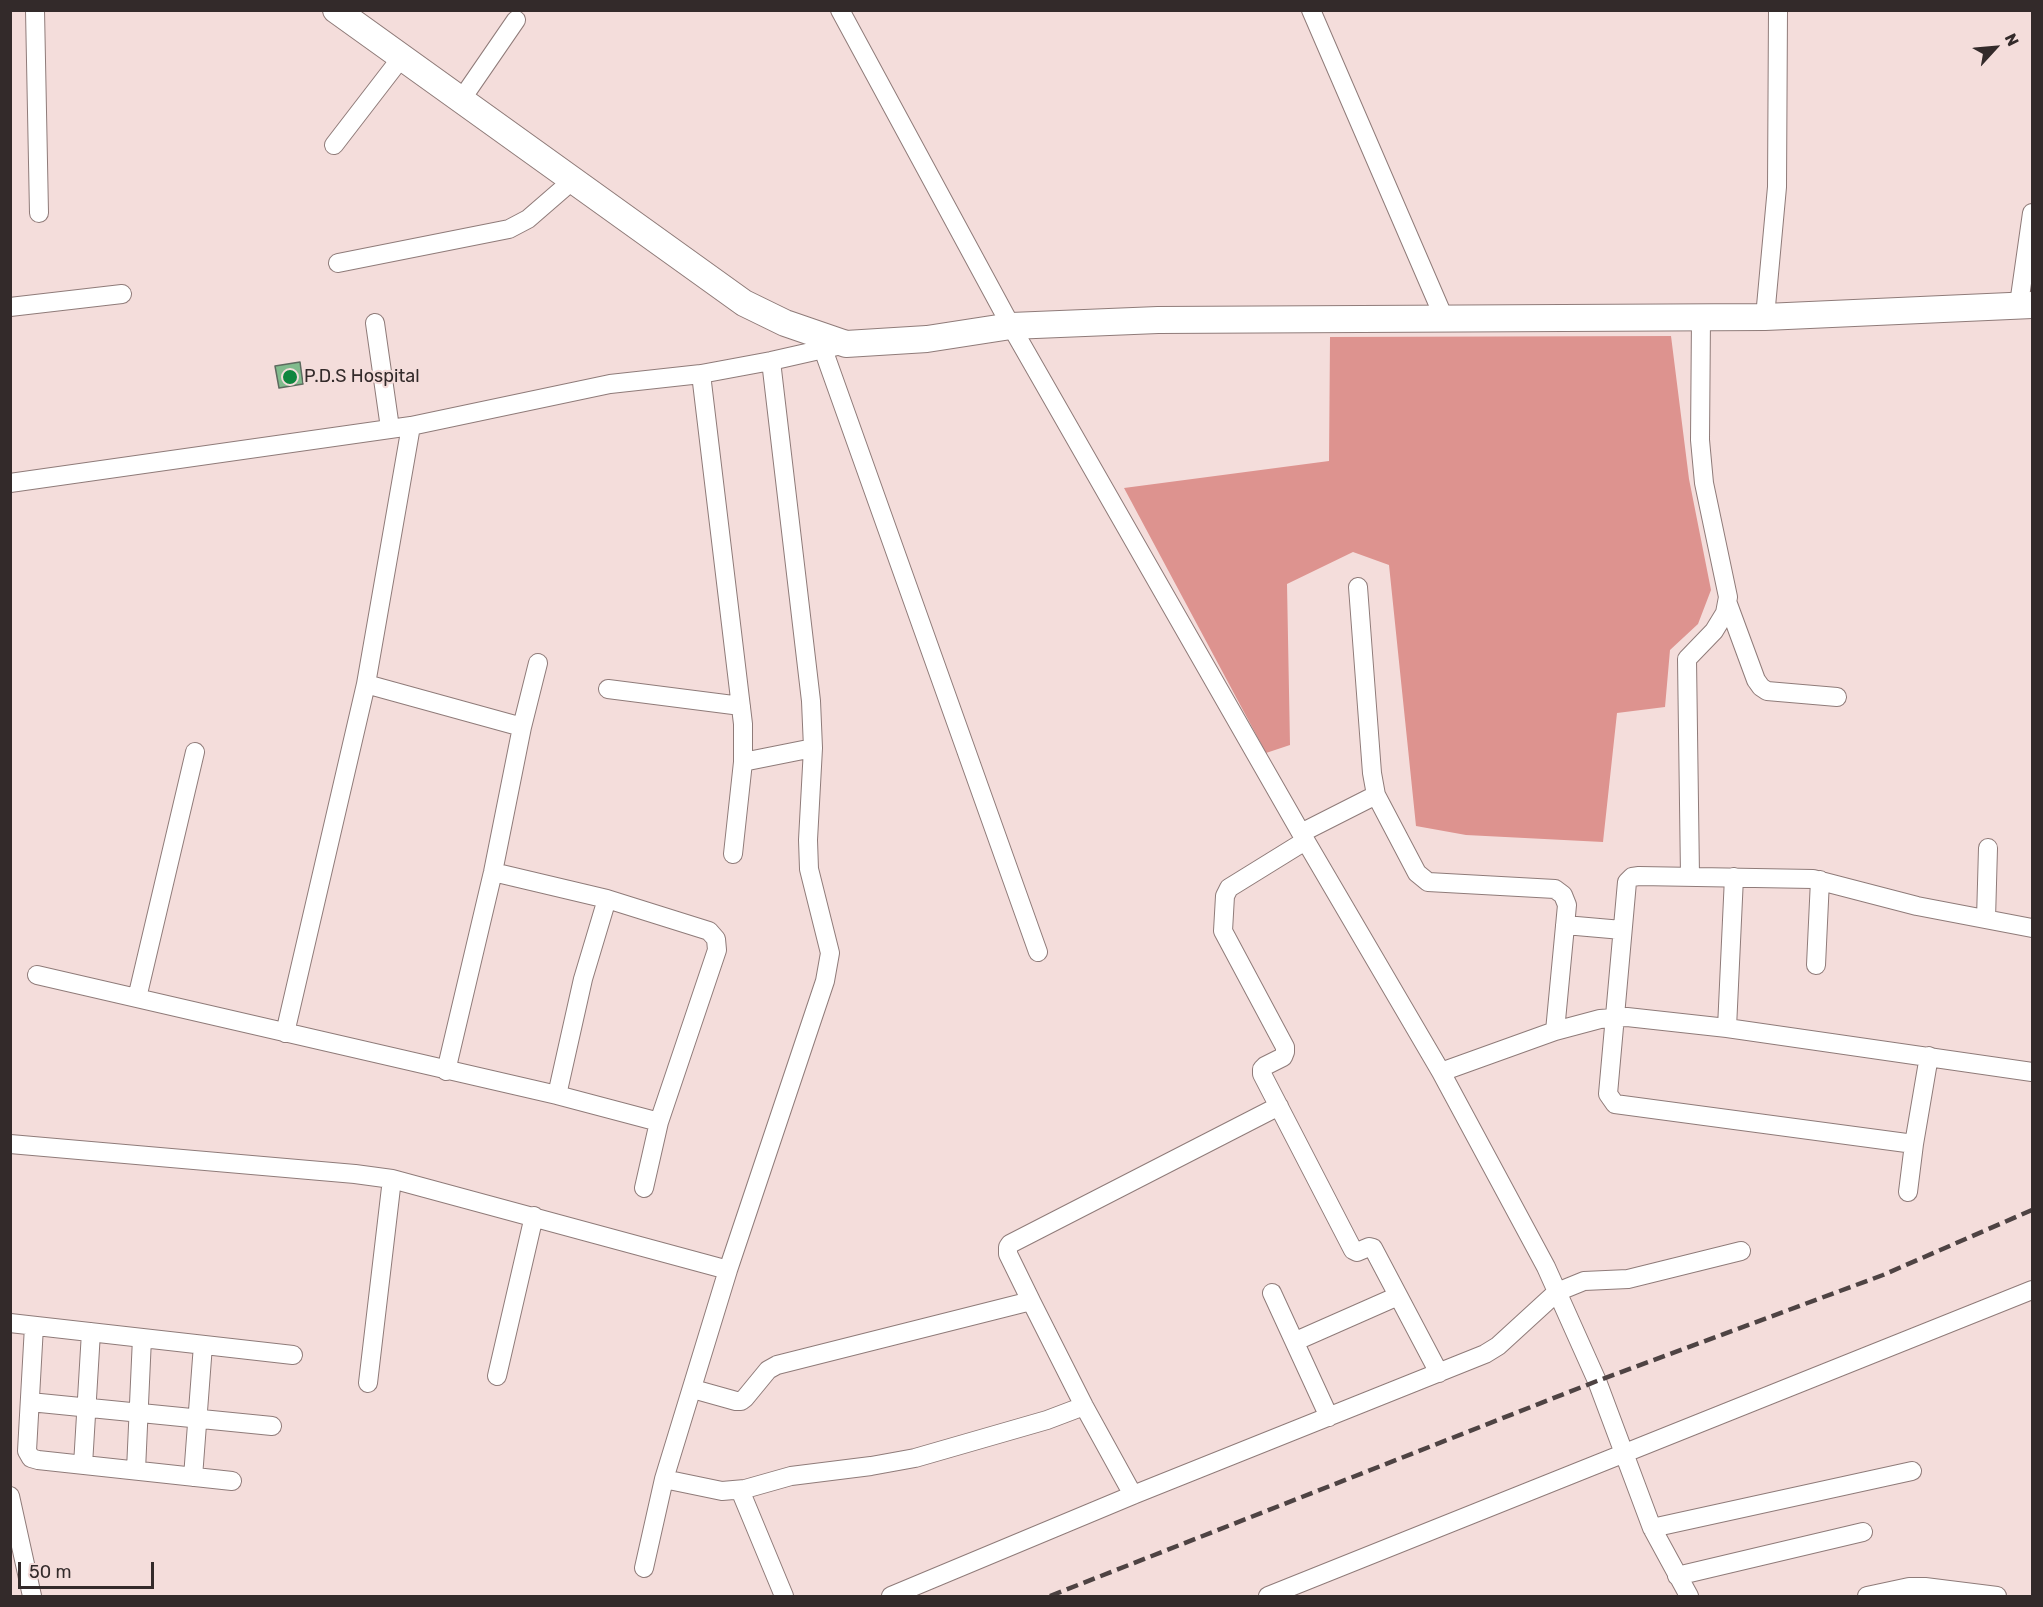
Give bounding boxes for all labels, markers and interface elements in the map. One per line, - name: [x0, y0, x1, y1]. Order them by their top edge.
- north arrow: [1965, 18, 2025, 78]
- text: N: [2001, 31, 2023, 49]
- place label: P.D.S Hospital: [304, 366, 420, 388]
- marker: P.D.S Hospital: [281, 368, 299, 386]
- scale bar: [21, 1550, 158, 1588]
- text: 50 m: [29, 1561, 72, 1583]

